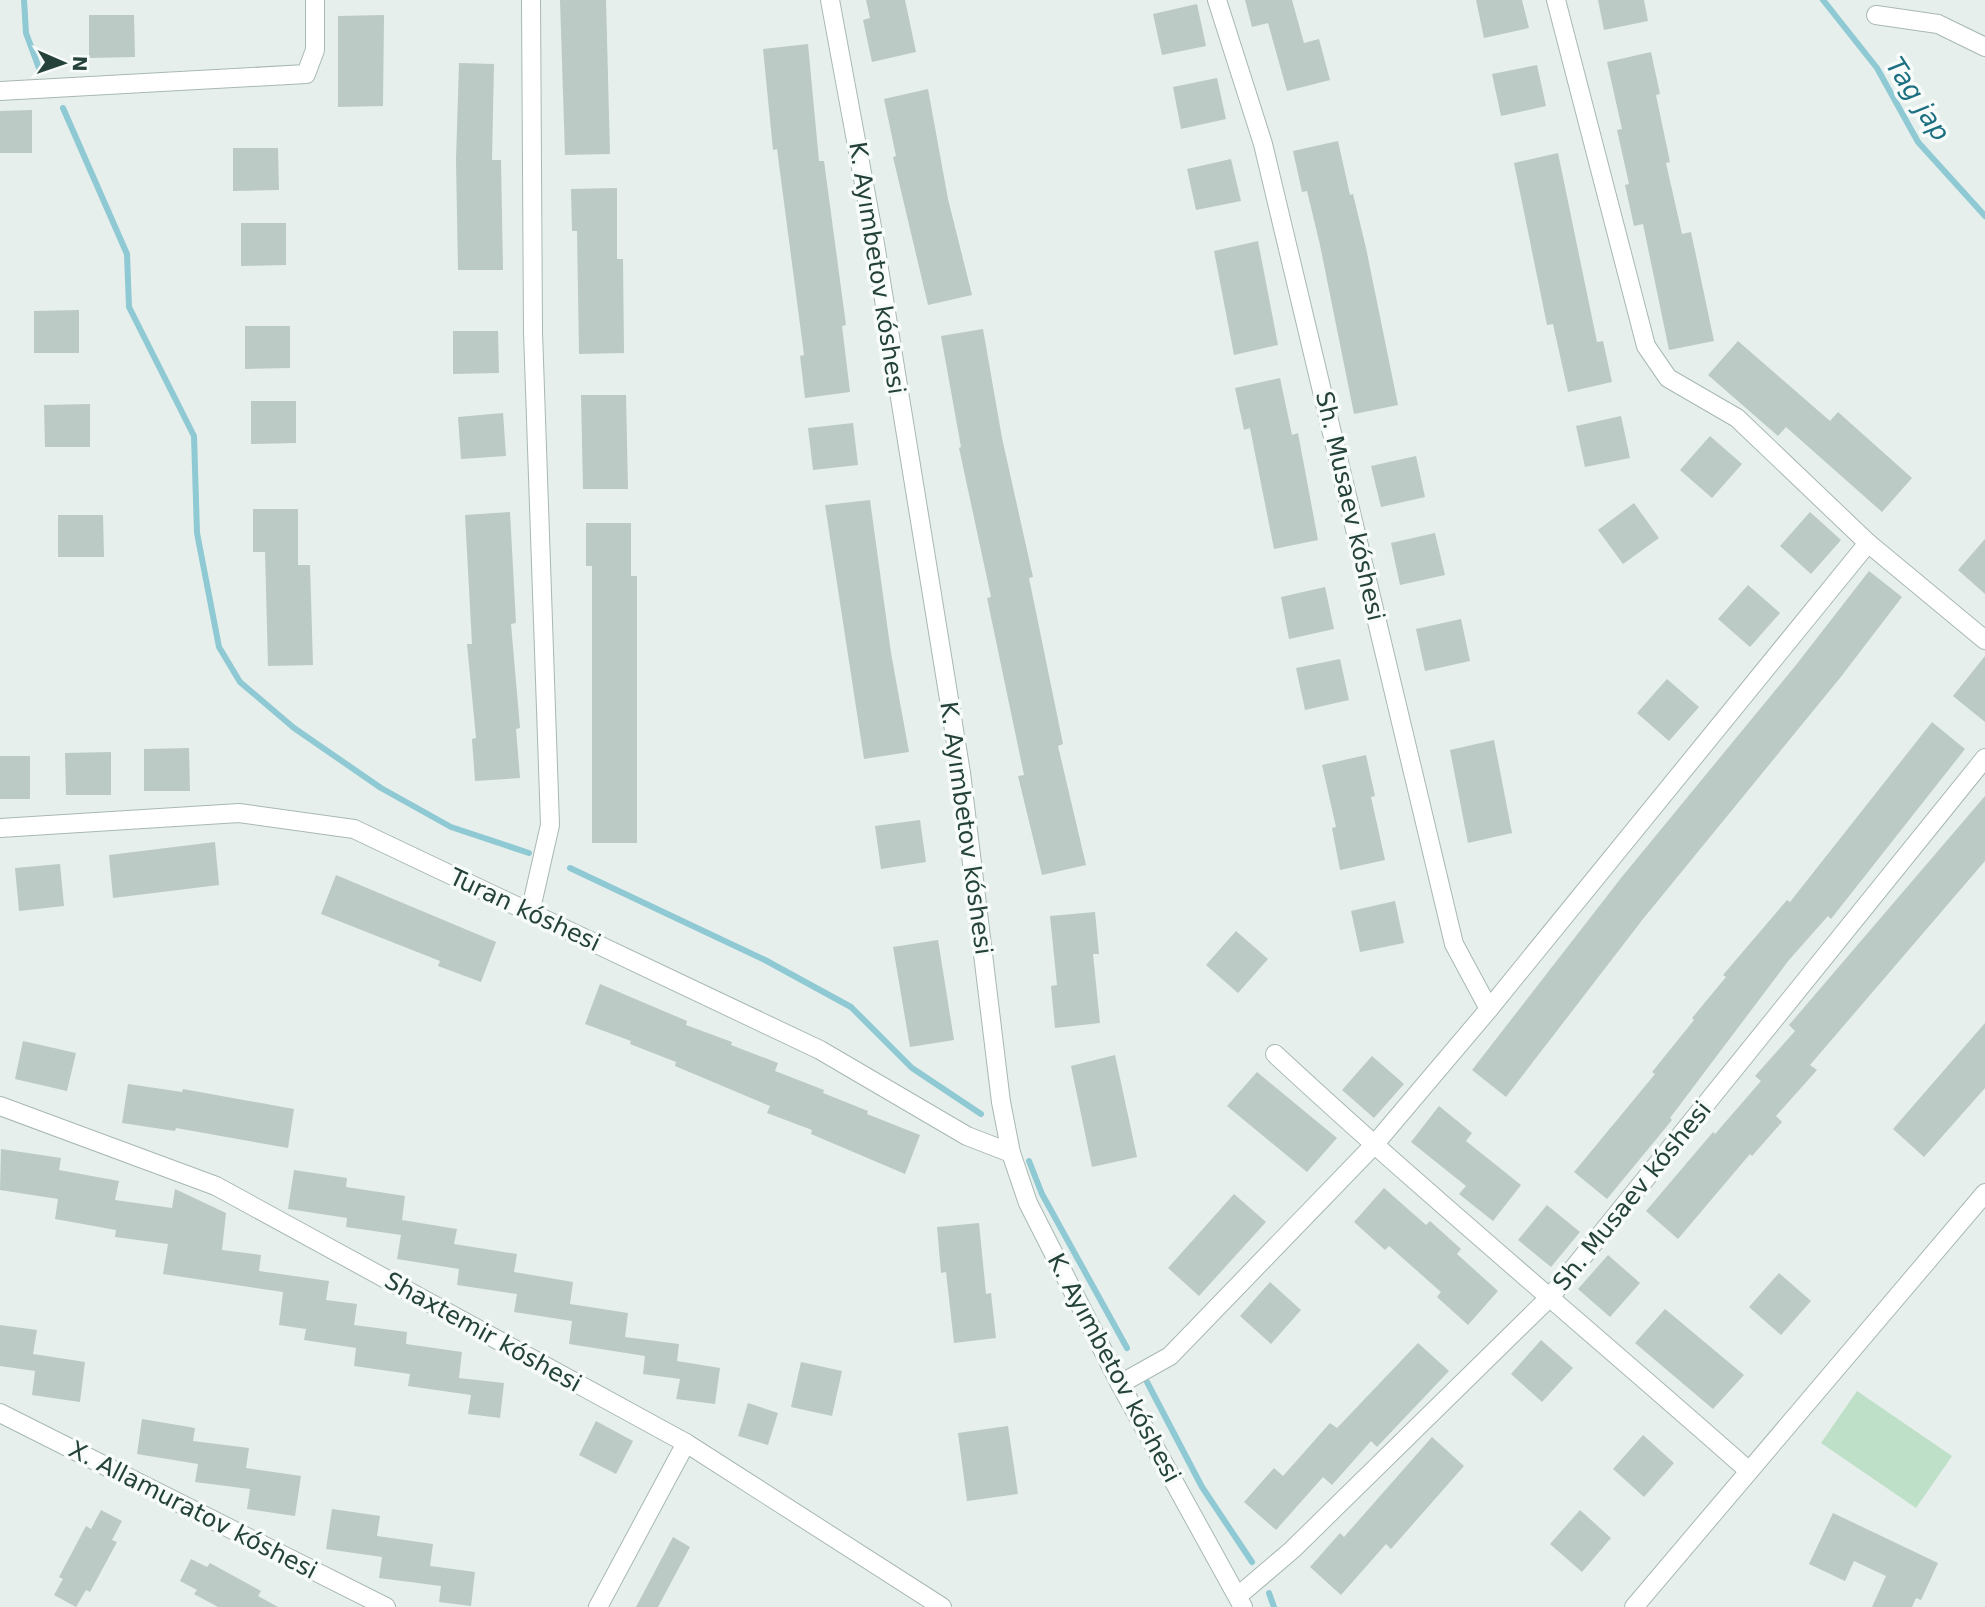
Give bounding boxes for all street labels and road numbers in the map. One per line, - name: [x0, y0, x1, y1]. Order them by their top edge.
- street label: K. Ayımbetov kóshesi: [843, 140, 911, 396]
- street label: Sh. Musaev kóshesi: [1310, 388, 1390, 624]
- street label: K. Ayımbetov kóshesi: [934, 700, 998, 956]
- street label: Turan kóshesi: [444, 862, 605, 957]
- street label: Sh. Musaev kóshesi: [1547, 1096, 1717, 1296]
- street label: K. Ayımbetov kóshesi: [1042, 1249, 1186, 1487]
- street label: Shaxtemir kóshesi: [380, 1266, 586, 1398]
- street label: X. Allamuratov kóshesi: [64, 1435, 322, 1585]

